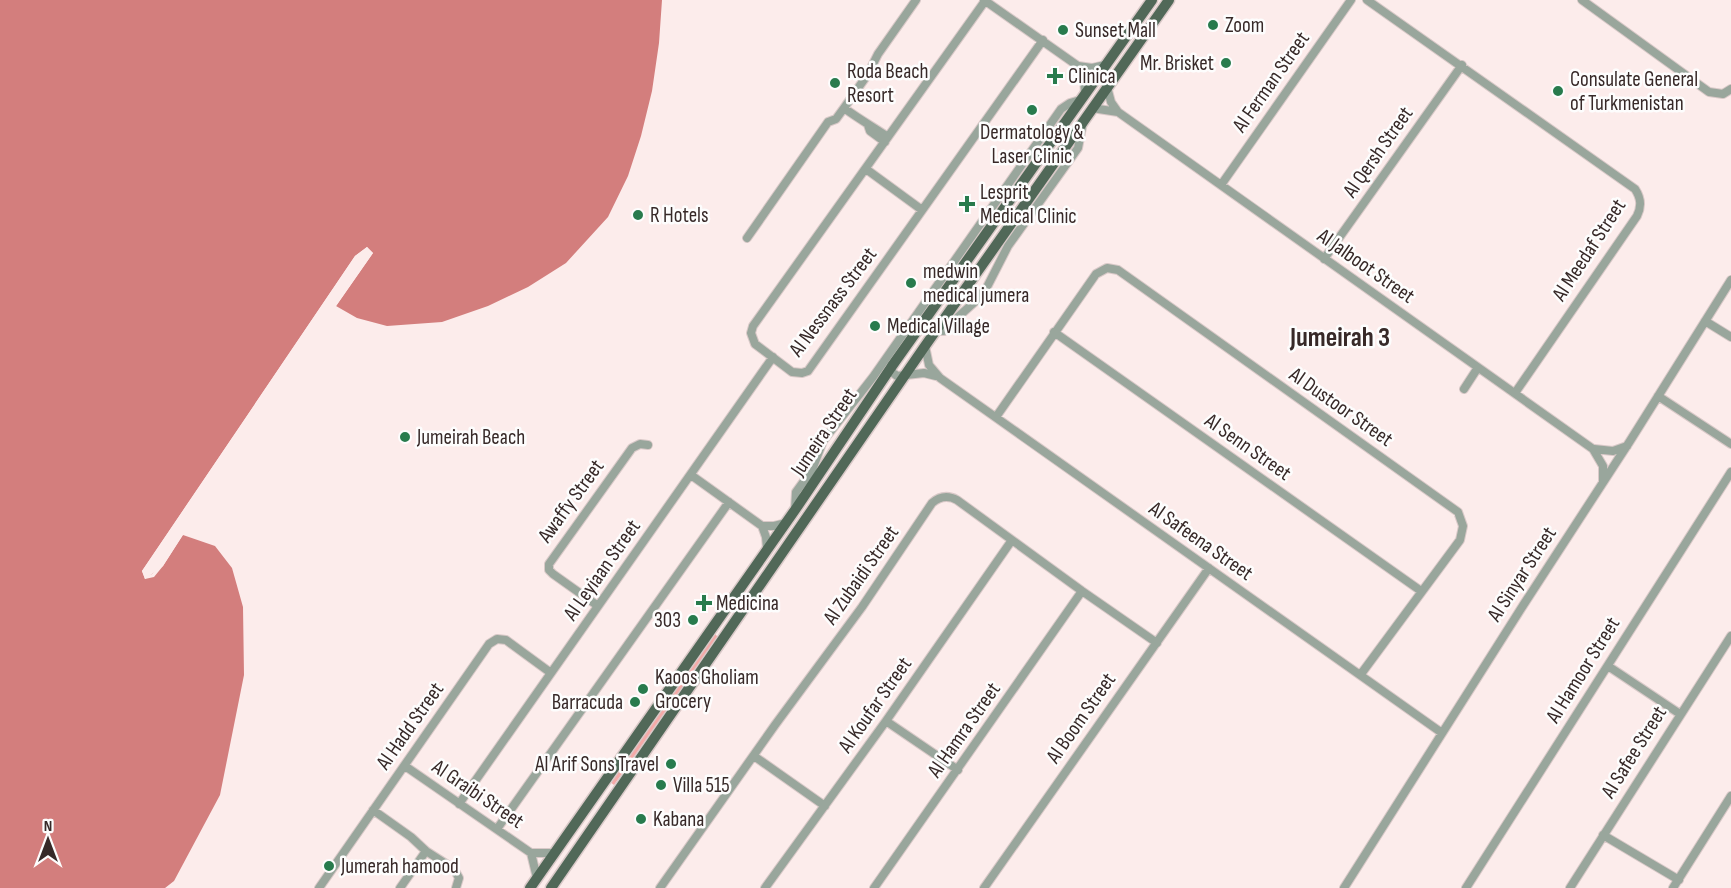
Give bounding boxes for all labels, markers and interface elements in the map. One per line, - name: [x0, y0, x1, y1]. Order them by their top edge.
- place label: Zoom: [1225, 13, 1264, 38]
- place label: Sunset Mall: [1075, 18, 1156, 43]
- marker: Zoom: [1206, 18, 1220, 32]
- marker: Sunset Mall: [1056, 23, 1070, 37]
- street label: Al Ferman Street: [1227, 27, 1315, 138]
- place label: Mr. Brisket: [1140, 51, 1214, 76]
- marker: Mr. Brisket: [1219, 56, 1233, 70]
- place label: Roda Beach Resort: [847, 59, 929, 108]
- place label: Clinica: [1068, 64, 1116, 89]
- marker: Clinica: [1046, 67, 1064, 85]
- place label: Consulate General of Turkmenistan: [1570, 67, 1698, 116]
- marker: Roda Beach Resort: [828, 76, 842, 90]
- marker: Consulate General of Turkmenistan: [1551, 84, 1565, 98]
- street label: Al Qersh Street: [1337, 102, 1418, 203]
- marker: Dermatology & Laser Clinic: [1025, 103, 1039, 117]
- place label: Dermatology & Laser Clinic: [980, 120, 1084, 169]
- place label: Lesprit Medical Clinic: [980, 180, 1077, 229]
- street label: Al Meedaf Street: [1546, 194, 1631, 306]
- marker: Lesprit Medical Clinic: [958, 195, 976, 213]
- place label: R Hotels: [650, 203, 709, 228]
- marker: R Hotels: [631, 208, 645, 222]
- street label: Al Jalboot Street: [1312, 223, 1419, 309]
- street label: Al Nessnass Street: [783, 243, 882, 362]
- place label: medwin medical jumera: [923, 259, 1029, 308]
- marker: medwin medical jumera: [904, 276, 918, 290]
- place label: Medical Village: [887, 314, 990, 339]
- marker: Medical Village: [868, 319, 882, 333]
- district label: Jumeirah 3: [1289, 322, 1390, 354]
- street label: Al Dustoor Street: [1284, 362, 1398, 452]
- street label: Jumeira Street: [785, 383, 862, 481]
- street label: Al Senn Street: [1199, 408, 1296, 486]
- place label: Jumeirah Beach: [416, 425, 525, 450]
- marker: Jumeirah Beach: [398, 430, 412, 444]
- street label: Awaffy Street: [532, 455, 609, 548]
- street label: Al Safeena Street: [1144, 496, 1258, 586]
- street label: Al Leyiaan Street: [558, 515, 646, 626]
- street label: Al Zubaidi Street: [817, 521, 904, 630]
- street label: Al Sinyar Street: [1482, 522, 1562, 627]
- place label: Medicina: [716, 591, 779, 616]
- marker: Medicina: [697, 596, 711, 610]
- place label: 303: [654, 608, 681, 633]
- marker: 303: [686, 613, 700, 627]
- street label: Al Hamoor Street: [1540, 613, 1625, 728]
- street label: Al Koufar Street: [832, 652, 917, 758]
- place label: Kaoos Gholiam Grocery: [655, 665, 759, 714]
- street label: Al Boom Street: [1040, 668, 1121, 769]
- street label: Al Hadd Street: [370, 678, 449, 775]
- street label: Al Hamra Street: [922, 678, 1006, 783]
- marker: Kaoos Gholiam Grocery: [636, 682, 650, 696]
- place label: Barracuda: [552, 690, 623, 715]
- marker: Barracuda: [628, 695, 642, 709]
- street label: Al Safee Street: [1595, 701, 1672, 803]
- place label: Al Arif Sons Travel: [534, 752, 659, 777]
- street label: Al Graibi Street: [427, 754, 529, 834]
- marker: Al Arif Sons Travel: [664, 757, 678, 771]
- place label: Villa 515: [673, 773, 730, 798]
- marker: Villa 515: [654, 778, 668, 792]
- place label: Kabana: [653, 807, 704, 832]
- north arrow: [18, 810, 78, 870]
- marker: Kabana: [634, 812, 648, 826]
- text: N: [44, 817, 52, 836]
- place label: Jumerah hamood: [340, 854, 459, 879]
- marker: Jumerah hamood: [322, 859, 336, 873]

